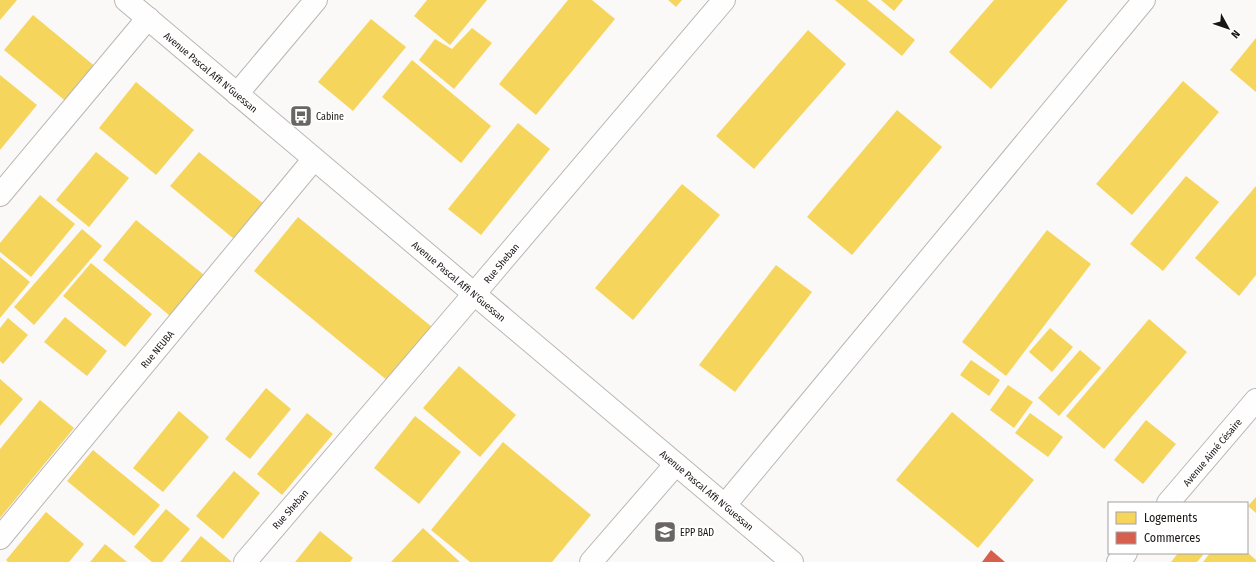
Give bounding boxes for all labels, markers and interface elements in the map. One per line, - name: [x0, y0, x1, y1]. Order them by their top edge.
- north arrow: [1208, 8, 1248, 48]
- text: N: [1228, 27, 1242, 41]
- street label: Avenue Pascal Affi N'Guessan: [161, 30, 260, 115]
- bus stop icon: Cabine: [288, 103, 314, 129]
- place label: Cabine: [316, 111, 344, 123]
- street label: Avenue Pascal Affi N'Guessan: [409, 239, 508, 324]
- street label: Rue Sheban: [482, 241, 522, 286]
- street label: Rue NEUBA: [139, 328, 177, 371]
- street label: Avenue Aimé Césaire: [1181, 416, 1245, 489]
- street label: Avenue Pascal Affi N'Guessan: [657, 448, 756, 533]
- street label: Rue Sheban: [270, 487, 311, 532]
- legend: [1108, 502, 1248, 554]
- text: Logements: [1144, 511, 1197, 525]
- school or university icon: EPP BAD: [652, 519, 678, 545]
- place label: EPP BAD: [680, 527, 714, 539]
- text: Commerces: [1144, 531, 1200, 545]

